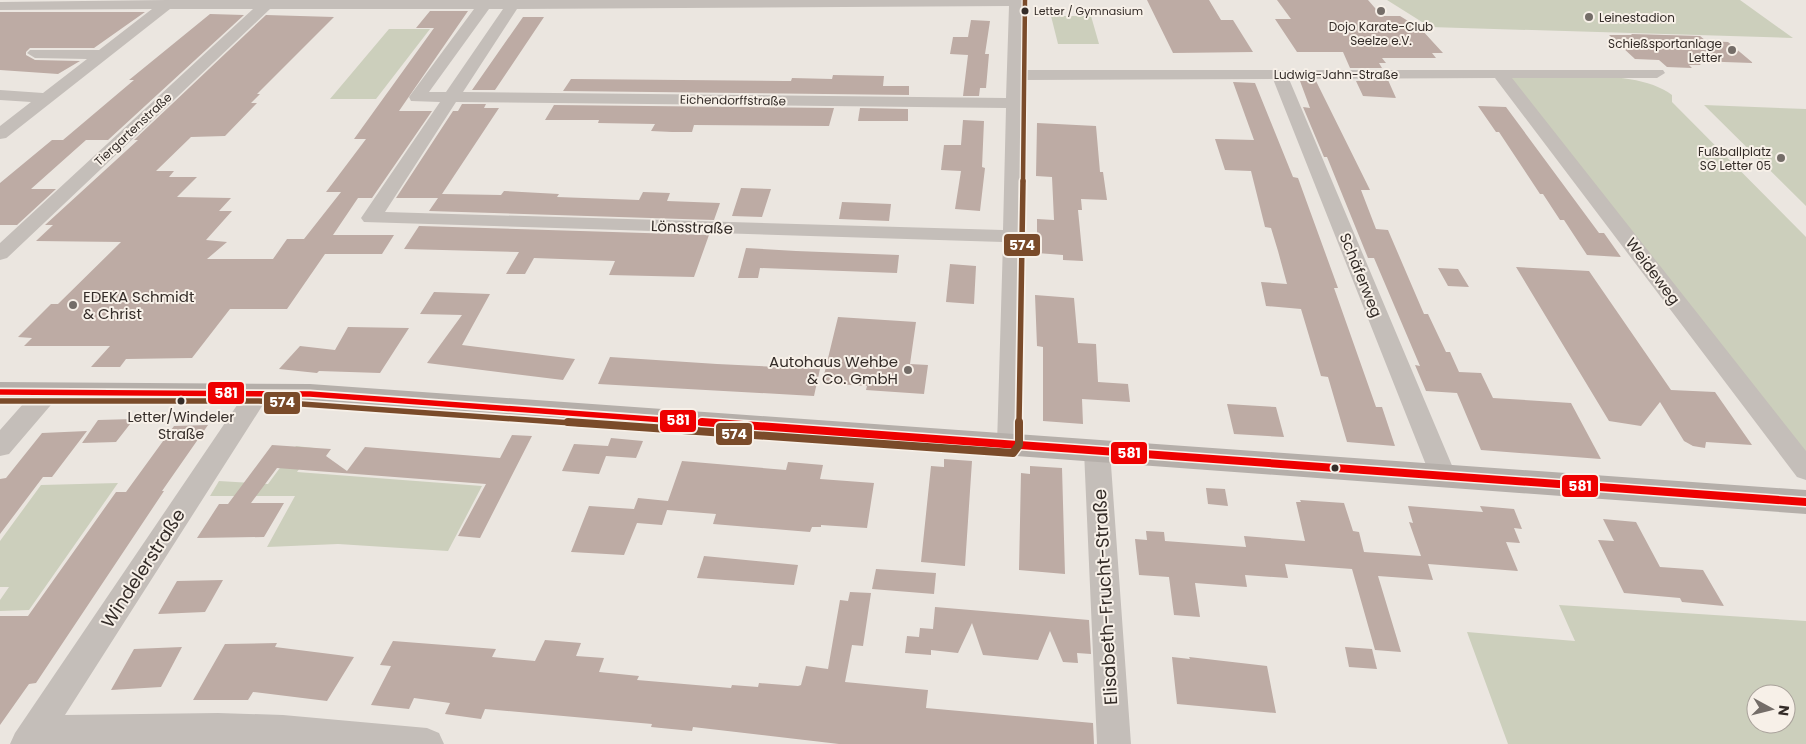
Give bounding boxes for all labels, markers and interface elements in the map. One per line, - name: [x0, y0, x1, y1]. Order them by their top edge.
- place label: Letter / Gymnasium: [1034, 3, 1143, 19]
- marker: Dojo Karate-Club Seelze e.V.: [1375, 5, 1387, 17]
- marker: Letter / Gymnasium: [1020, 6, 1030, 16]
- place label: Leinestadion: [1599, 9, 1675, 26]
- marker: Leinestadion: [1583, 11, 1595, 23]
- place label: Dojo Karate-Club Seelze e.V.: [1329, 18, 1433, 49]
- place label: Schießsportanlage Letter: [1608, 35, 1723, 66]
- marker: Schießsportanlage Letter: [1726, 44, 1738, 56]
- street label: Ludwig-Jahn-Straße: [1274, 66, 1398, 83]
- street label: Tiergartenstraße: [90, 89, 176, 169]
- street label: Eichendorffstraße: [680, 91, 786, 109]
- place label: Fußballplatz SG Letter 05: [1698, 143, 1771, 174]
- marker: Fußballplatz SG Letter 05: [1775, 152, 1787, 164]
- street label: Lönsstraße: [651, 215, 733, 239]
- street label: Schäferweg: [1335, 230, 1387, 320]
- line badge: 574: [1003, 233, 1041, 257]
- street label: Weideweg: [1621, 233, 1685, 309]
- text: 574: [1009, 235, 1035, 255]
- place label: EDEKA Schmidt & Christ: [83, 286, 194, 324]
- marker: EDEKA Schmidt & Christ: [67, 299, 79, 311]
- place label: Autohaus Wehbe & Co. GmbH: [769, 351, 898, 389]
- marker: Autohaus Wehbe & Co. GmbH: [902, 364, 914, 376]
- line badge: 581: [207, 381, 245, 405]
- text: 581: [214, 383, 238, 403]
- line badge: 574: [263, 391, 301, 415]
- text: 574: [269, 392, 295, 412]
- marker: Letter/Windeler Straße: [176, 396, 186, 406]
- place label: Letter/Windeler Straße: [127, 407, 235, 444]
- line badge: 581: [659, 409, 697, 433]
- text: 581: [666, 410, 690, 430]
- line badge: 574: [715, 422, 753, 446]
- text: 574: [721, 424, 747, 444]
- line badge: 581: [1110, 441, 1148, 465]
- text: 581: [1117, 443, 1141, 463]
- unlabelled marker: [1330, 463, 1340, 473]
- line badge: 581: [1561, 474, 1599, 498]
- text: 581: [1568, 476, 1592, 496]
- street label: Elisabeth-Frucht-Straße: [1087, 488, 1123, 706]
- street label: Windelerstraße: [95, 504, 191, 632]
- north arrow: [1746, 684, 1796, 734]
- text: N: [1773, 704, 1794, 717]

